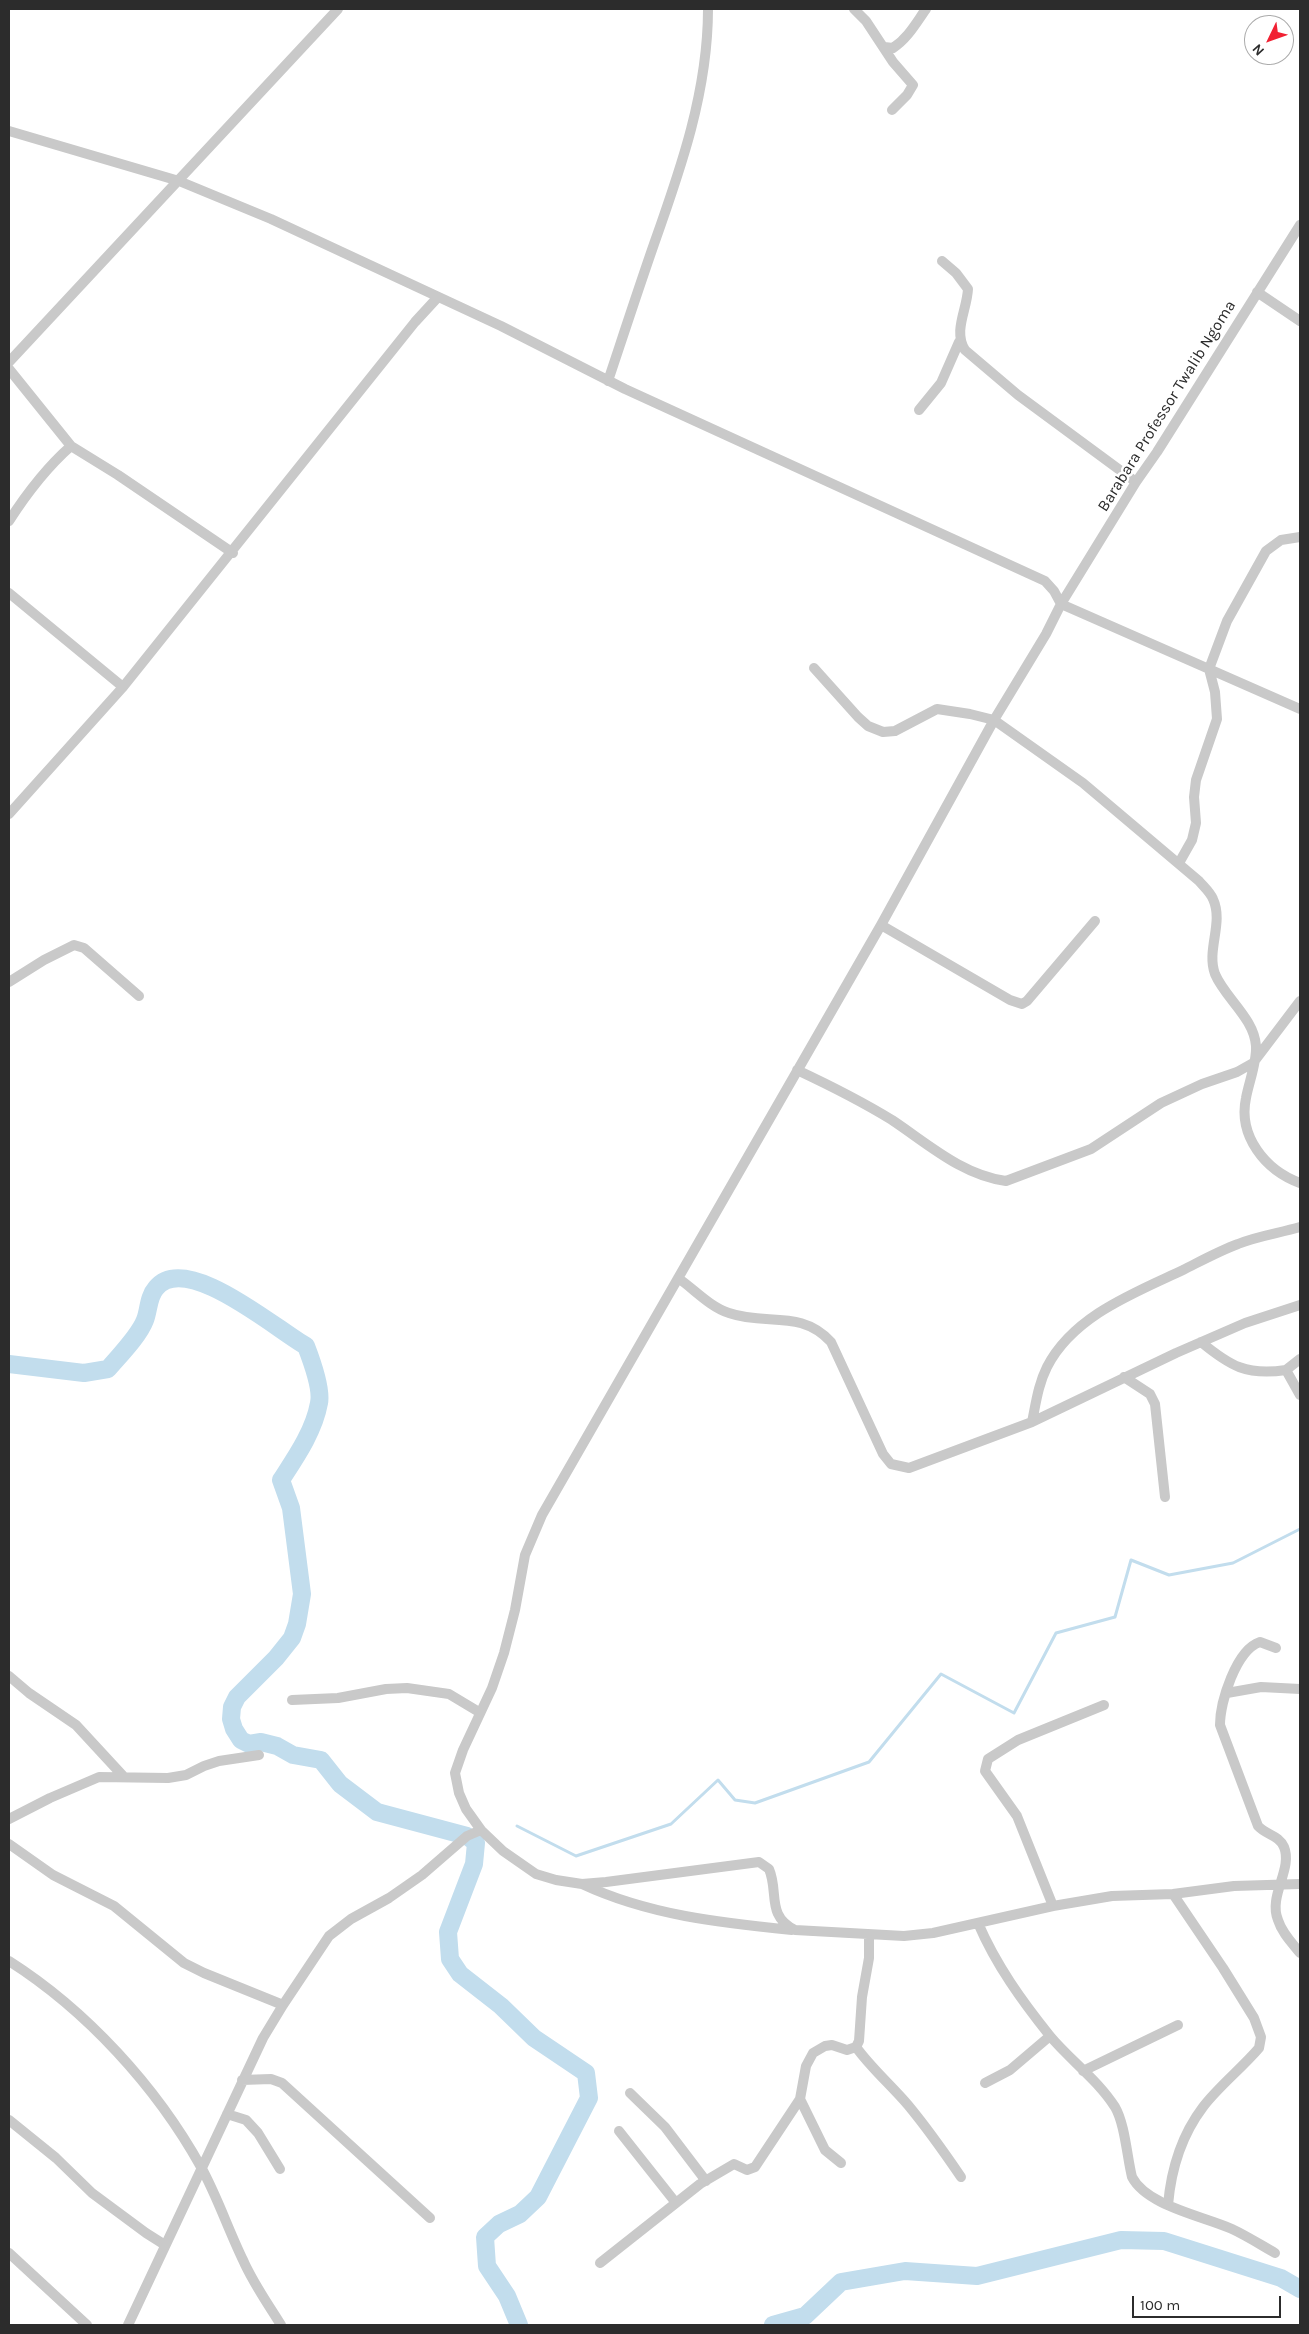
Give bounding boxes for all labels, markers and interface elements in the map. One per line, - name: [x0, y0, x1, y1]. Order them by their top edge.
- north arrow: [1244, 15, 1294, 65]
- text: N: [1249, 40, 1268, 59]
- street label: Barabara Professor Twalib Ngoma: [1094, 297, 1240, 515]
- scale bar: [1134, 2286, 1283, 2318]
- text: 100 m: [1140, 2296, 1180, 2314]

